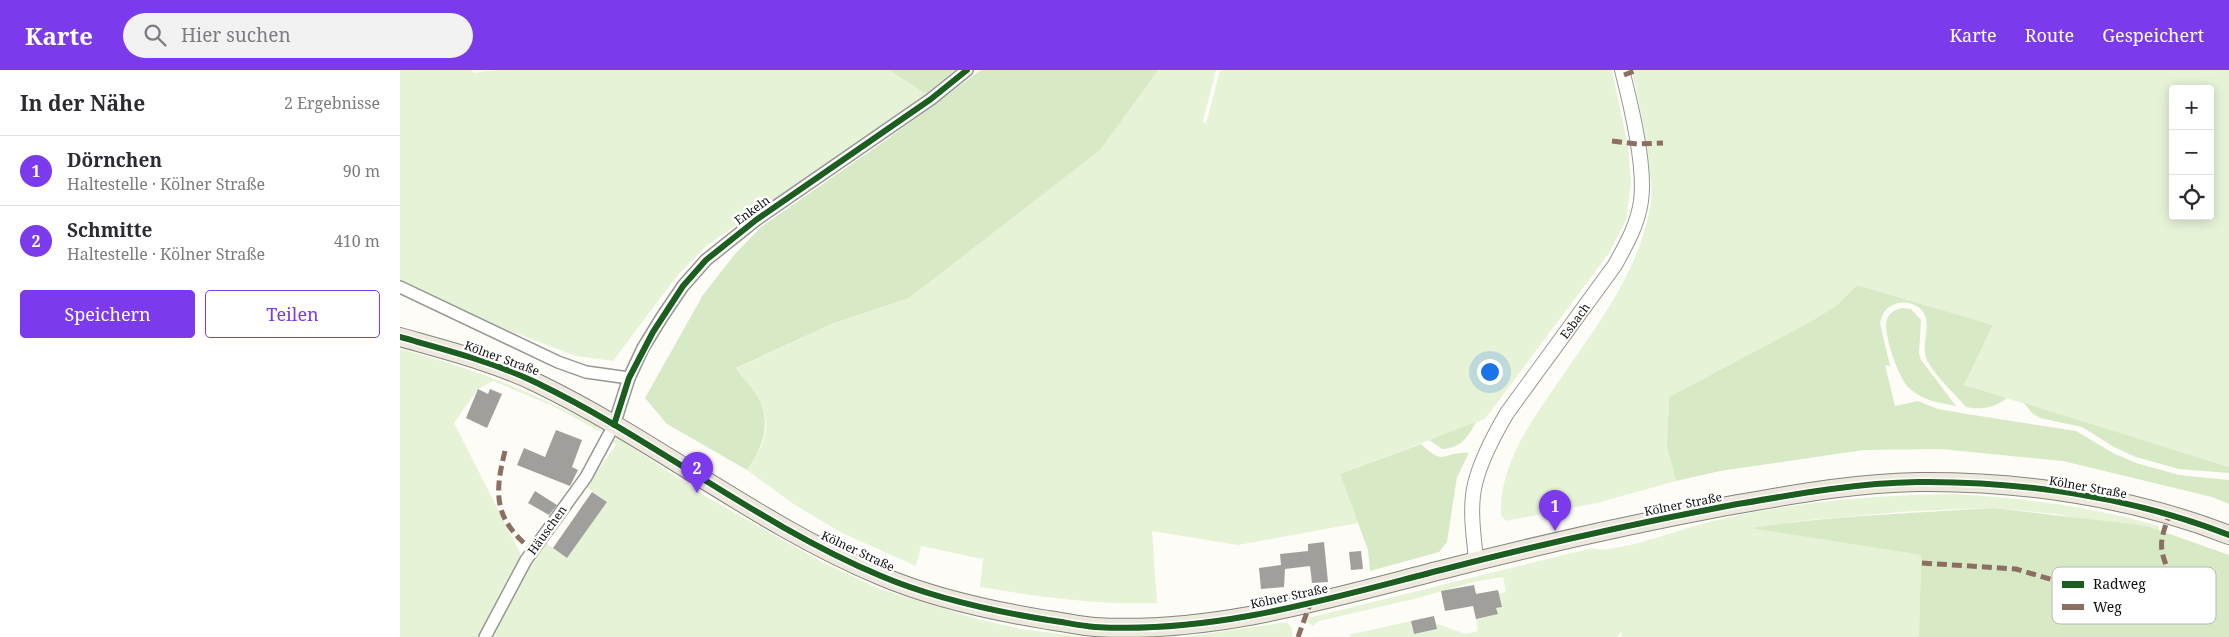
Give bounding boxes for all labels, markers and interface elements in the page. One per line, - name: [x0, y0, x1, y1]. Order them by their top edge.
- search box: [123, 13, 473, 58]
- text: Karte: [25, 19, 93, 52]
- icon: search: [141, 21, 169, 49]
- text: Hier suchen: [181, 22, 291, 48]
- text: Karte: [1949, 23, 1997, 47]
- text: Route: [2025, 23, 2074, 47]
- text: Gespeichert: [2102, 23, 2204, 47]
- map controls: [2169, 85, 2214, 220]
- button: +: [2169, 85, 2214, 130]
- text: In der Nähe: [20, 89, 145, 117]
- text: 2 Ergebnisse: [284, 92, 380, 114]
- button: −: [2169, 130, 2214, 175]
- text: Dörnchen: [67, 147, 162, 173]
- text: 1: [31, 160, 41, 182]
- text: 90 m: [343, 160, 380, 182]
- text: Haltestelle · Kölner Straße: [67, 173, 265, 195]
- button: locate: [2169, 175, 2214, 220]
- street label: Enkeln: [731, 191, 773, 229]
- text: Schmitte: [67, 217, 152, 243]
- text: 2: [31, 230, 41, 252]
- text: 410 m: [334, 230, 380, 252]
- text: Haltestelle · Kölner Straße: [67, 243, 265, 265]
- button: Speichern: [20, 290, 195, 338]
- button: Teilen: [205, 290, 380, 338]
- street label: Esbach: [1556, 299, 1594, 342]
- street label: Kölner Straße: [462, 337, 542, 379]
- your location: [1477, 359, 1503, 385]
- pin: 2: [681, 452, 713, 493]
- street label: Kölner Straße: [2048, 472, 2128, 502]
- street label: Kölner Straße: [1643, 488, 1723, 520]
- pin: 1: [1539, 490, 1571, 531]
- street label: Häuschen: [523, 502, 571, 558]
- street label: Kölner Straße: [819, 527, 897, 575]
- legend: [2052, 567, 2216, 624]
- text: Radweg: [2093, 574, 2146, 593]
- street label: Kölner Straße: [1249, 579, 1329, 613]
- text: Weg: [2093, 597, 2122, 616]

